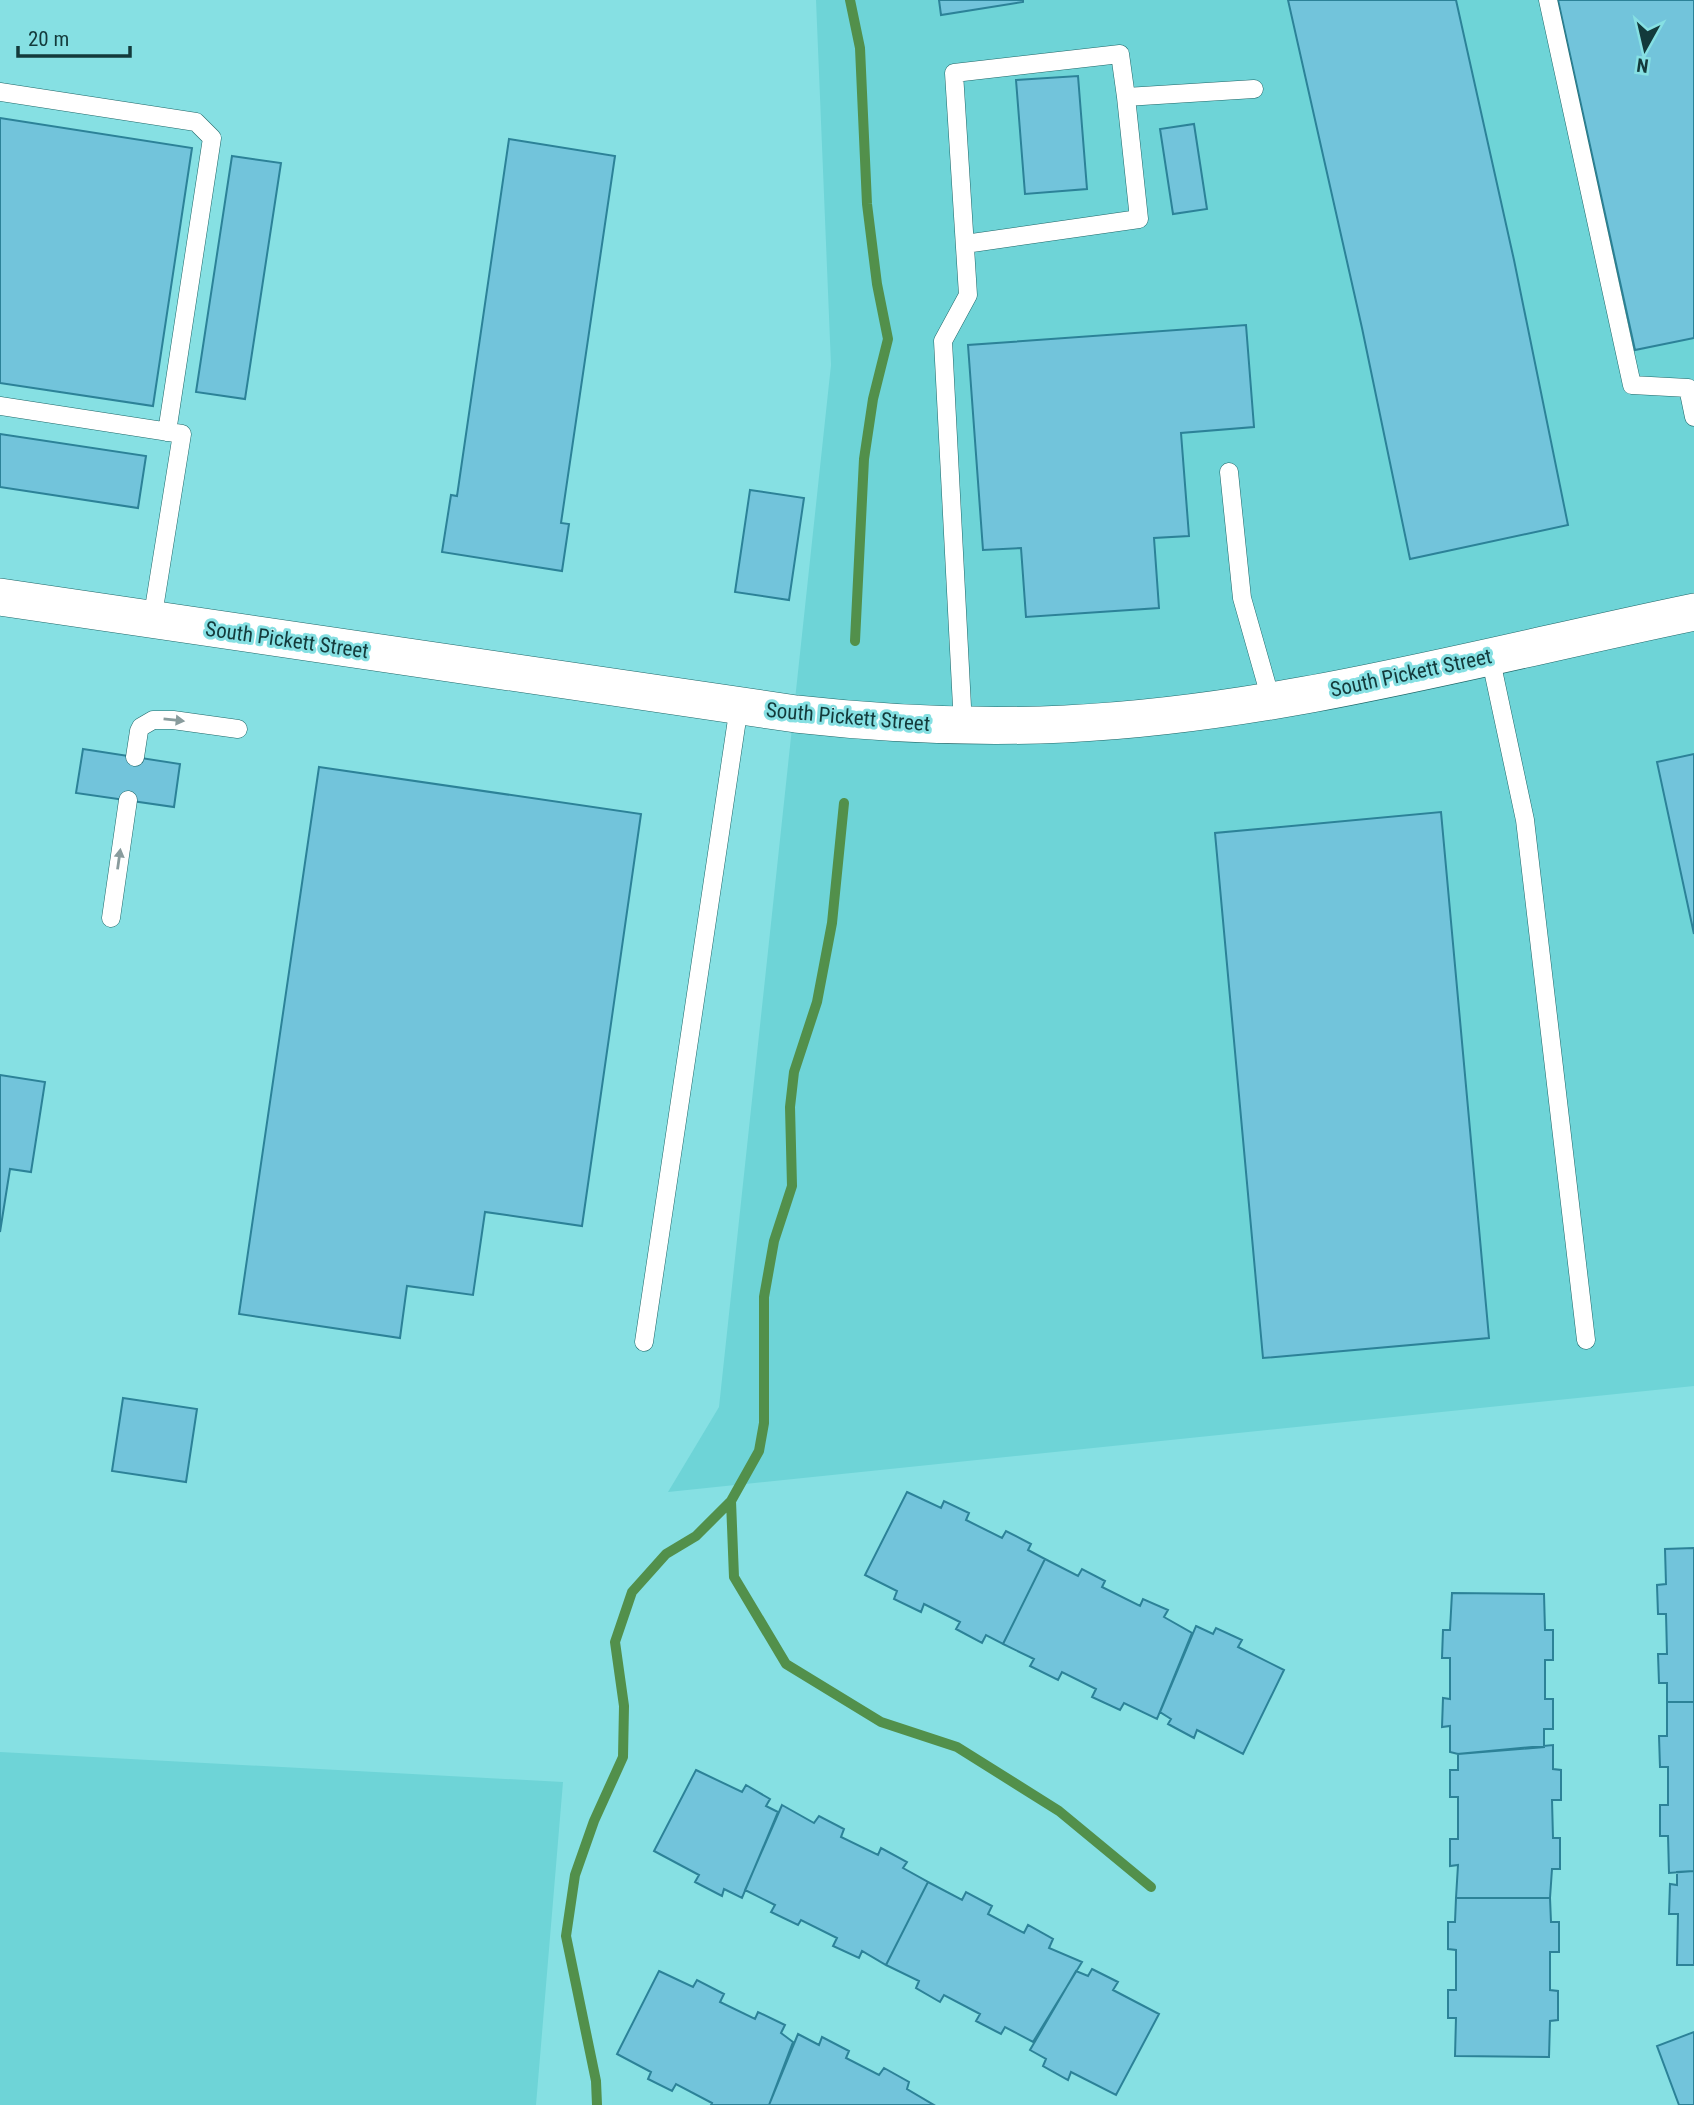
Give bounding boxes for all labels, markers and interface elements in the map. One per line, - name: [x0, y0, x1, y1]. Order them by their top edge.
- scale bar: [18, 14, 130, 58]
- north arrow: [1610, 14, 1680, 84]
- text: 20 m: [28, 27, 69, 51]
- text: N: [1635, 53, 1650, 78]
- street label: South Pickett Street: [204, 617, 370, 663]
- street label: South Pickett Street: [1328, 644, 1494, 702]
- street label: South Pickett Street: [765, 698, 931, 736]
- one-way arrow: [163, 715, 185, 726]
- one-way arrow: [114, 848, 125, 870]

